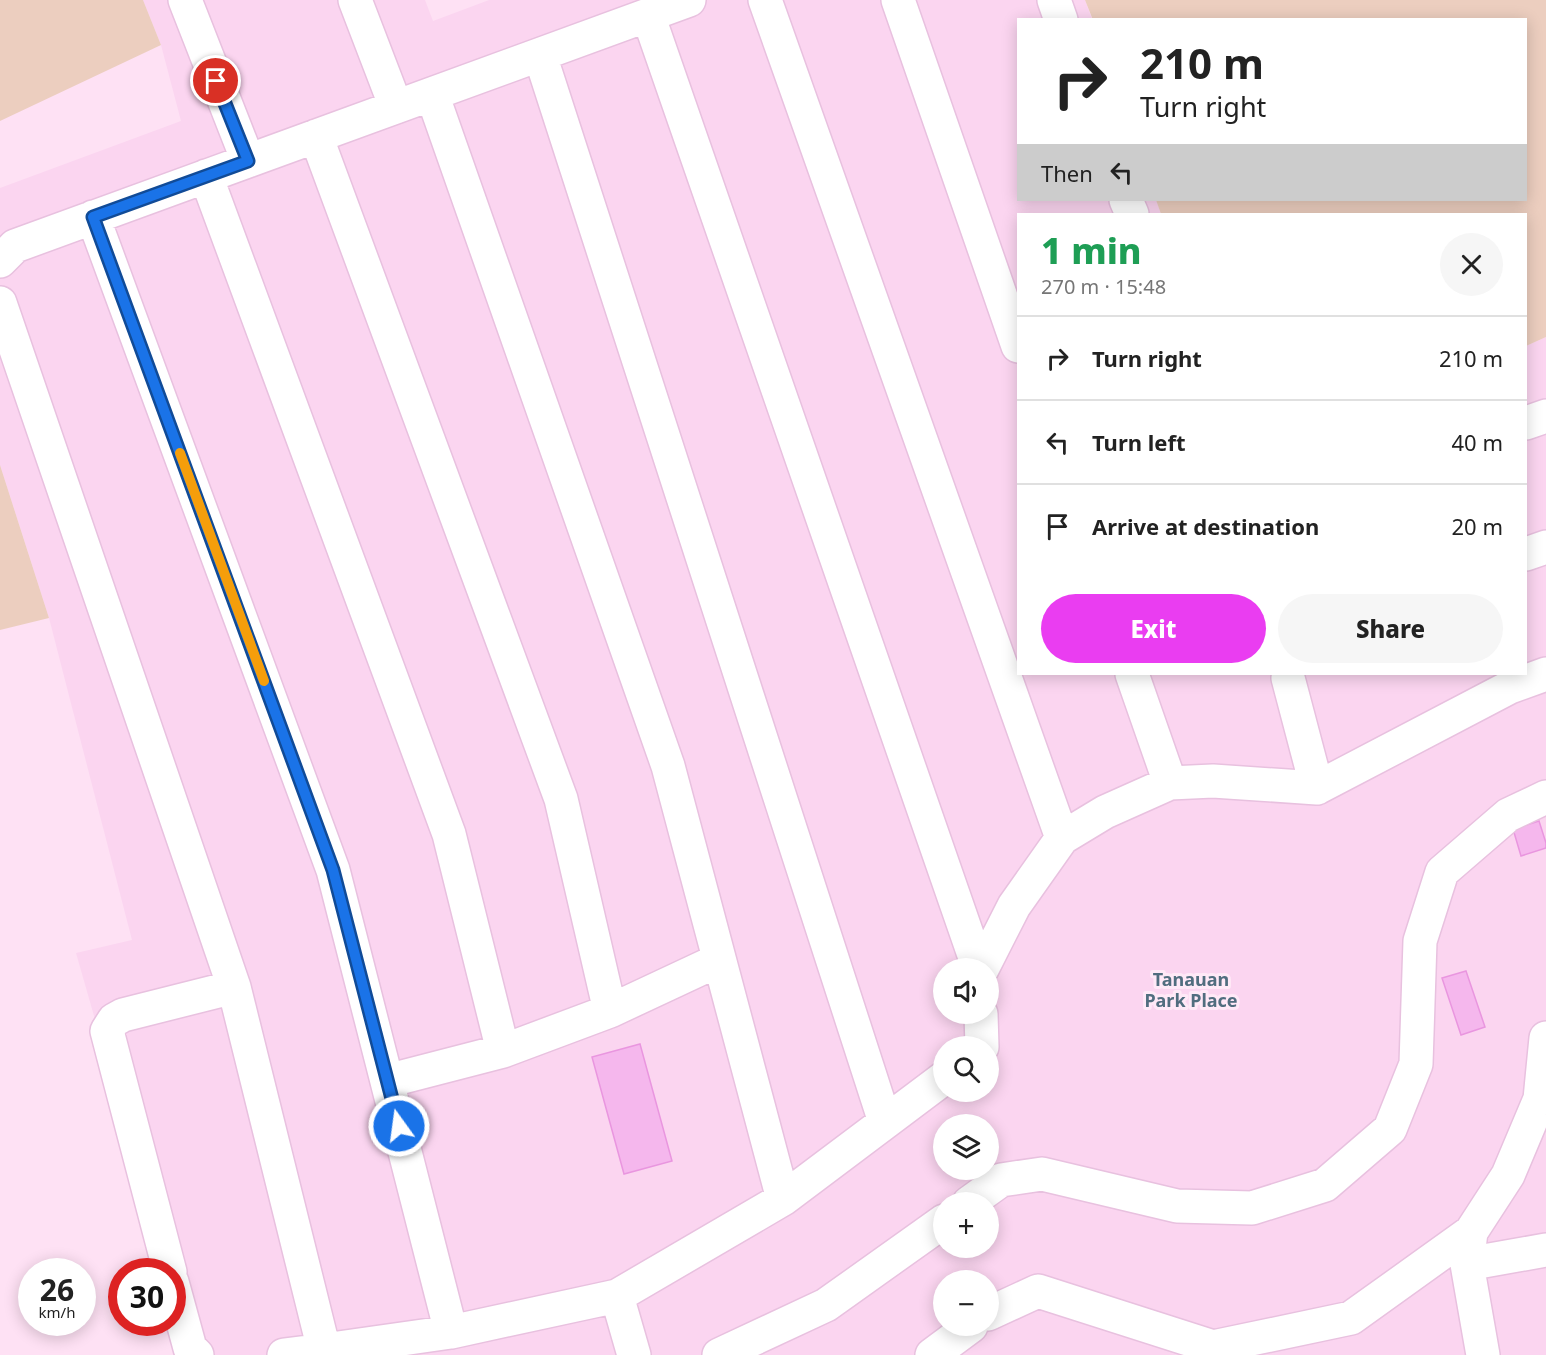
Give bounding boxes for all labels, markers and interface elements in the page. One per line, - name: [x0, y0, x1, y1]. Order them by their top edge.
- text: 210 m: [1140, 34, 1264, 91]
- icon: right: [1041, 42, 1119, 120]
- pin: [190, 55, 241, 106]
- icon: arrive: [199, 64, 232, 97]
- text: Turn right: [1140, 88, 1266, 125]
- icon: left: [1105, 156, 1138, 189]
- text: Then: [1041, 158, 1093, 188]
- text: 1 min: [1041, 226, 1142, 275]
- button: close: [1440, 233, 1503, 296]
- text: 270 m · 15:48: [1041, 273, 1166, 300]
- icon: right: [1041, 342, 1074, 375]
- text: Turn right: [1092, 343, 1202, 373]
- text: 210 m: [1439, 343, 1503, 373]
- icon: left: [1041, 426, 1074, 459]
- text: Turn left: [1092, 427, 1186, 457]
- text: 40 m: [1452, 427, 1503, 457]
- icon: arrive: [1041, 510, 1074, 543]
- text: Arrive at destination: [1092, 511, 1319, 541]
- text: 20 m: [1452, 511, 1503, 541]
- button: Exit: [1041, 594, 1266, 663]
- button: Share: [1278, 594, 1503, 663]
- map controls: [933, 958, 999, 1336]
- button: sound: [933, 958, 999, 1024]
- district label: Tanauan Park Place: [1144, 967, 1238, 1012]
- button: search: [933, 1036, 999, 1102]
- position arrow: [367, 1094, 431, 1158]
- button: layers: [933, 1114, 999, 1180]
- button: +: [933, 1192, 999, 1258]
- speed limit sign: 30: [108, 1258, 186, 1336]
- text: 26: [40, 1269, 74, 1310]
- button: −: [933, 1270, 999, 1336]
- text: km/h: [39, 1302, 75, 1322]

